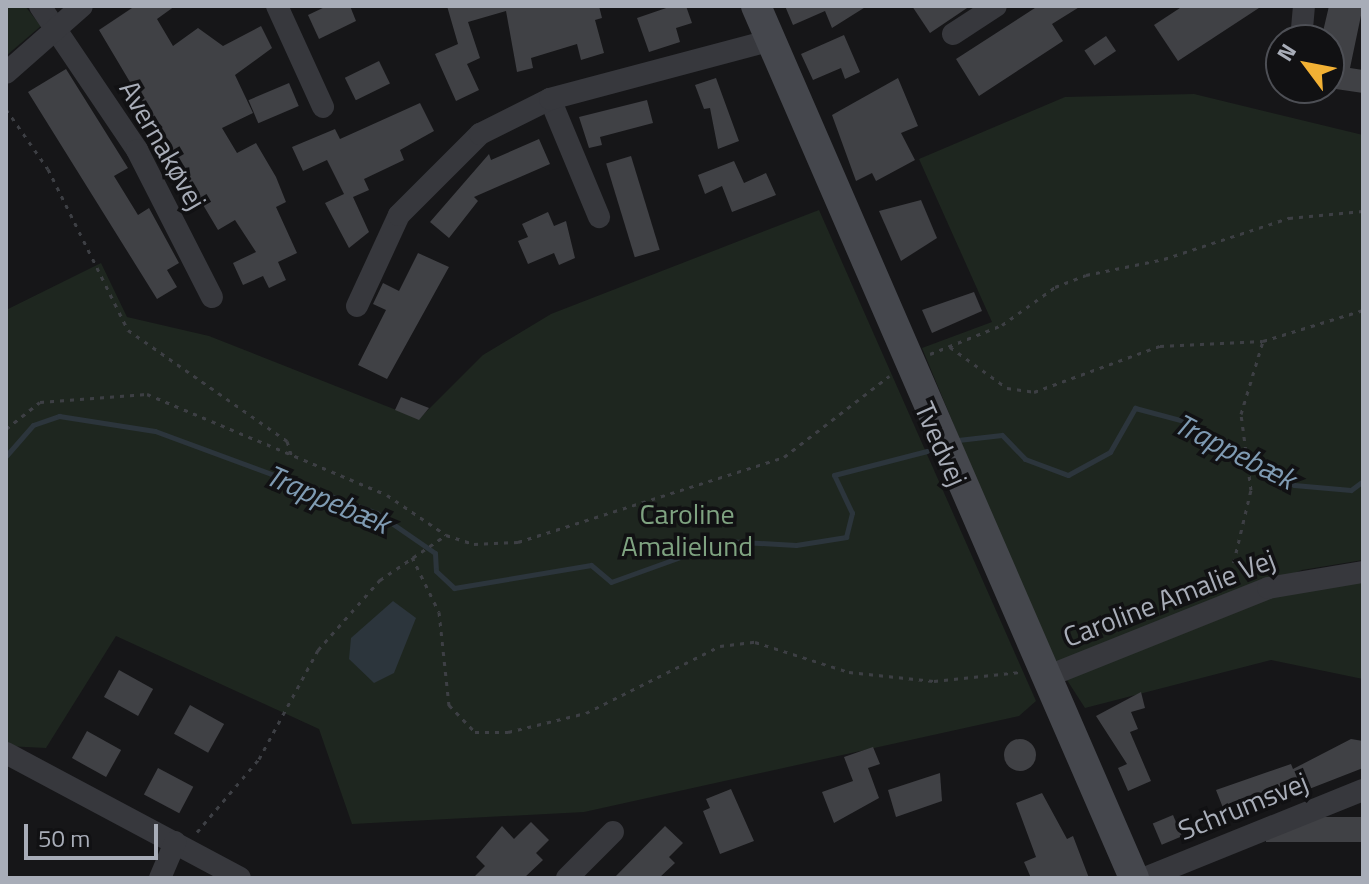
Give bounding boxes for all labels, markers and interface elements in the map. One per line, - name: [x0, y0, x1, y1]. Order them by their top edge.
- north arrow: [1265, 24, 1345, 104]
- text: N: [1268, 37, 1305, 68]
- street label: Avernakøvej: [113, 75, 213, 215]
- street label: Tvedvej: [908, 397, 974, 491]
- water label: Trappebæk: [1169, 405, 1301, 497]
- water label: Trappebæk: [261, 457, 395, 541]
- park label: Caroline Amalielund: [621, 497, 753, 563]
- street label: Caroline Amalie Vej: [1058, 542, 1280, 654]
- street label: Schrumsvej: [1173, 765, 1313, 847]
- scale bar: [28, 808, 162, 858]
- text: 50 m: [38, 820, 90, 856]

